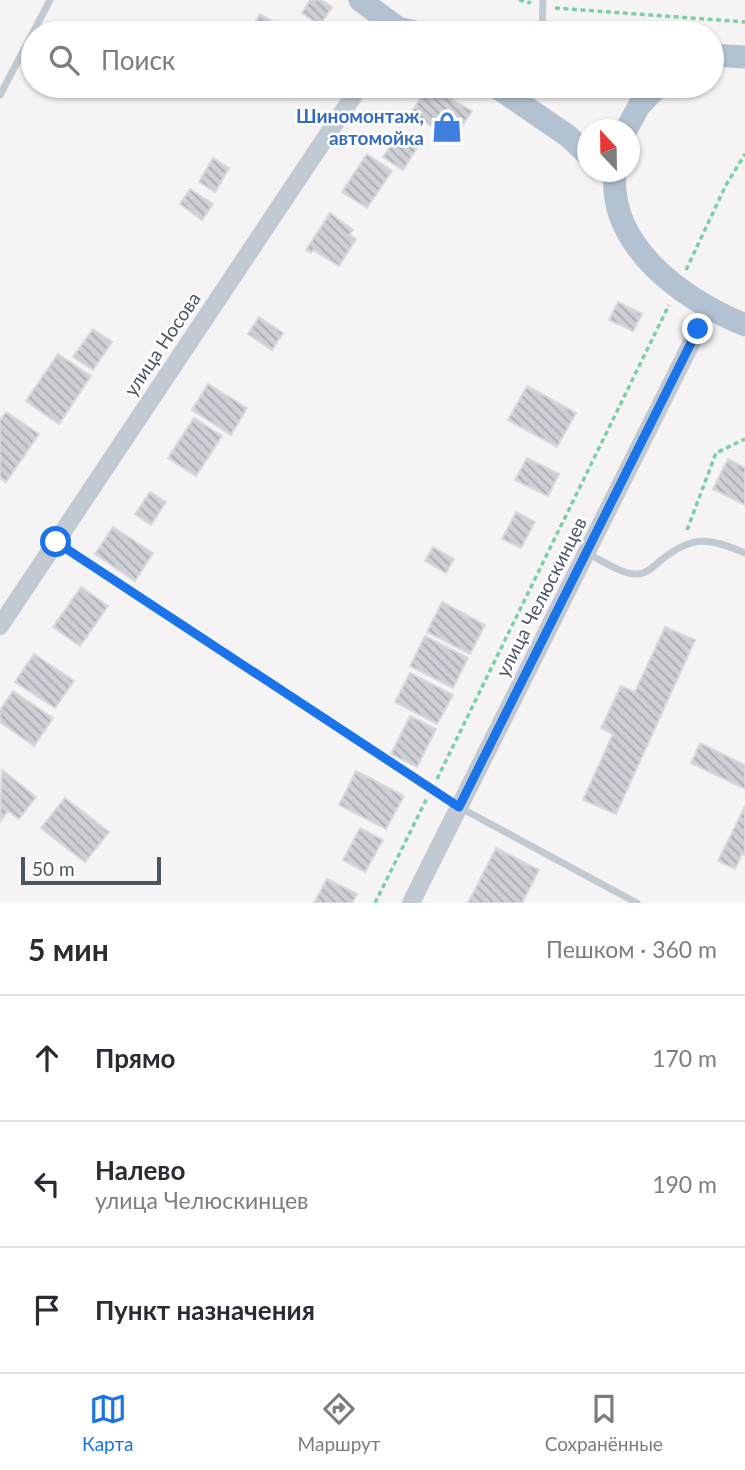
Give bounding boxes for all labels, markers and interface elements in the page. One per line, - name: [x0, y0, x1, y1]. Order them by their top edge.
- search box: [21, 21, 724, 98]
- icon: search: [45, 41, 83, 79]
- text: Поиск: [101, 44, 175, 76]
- place label: Шиномонтаж, автомойка: [296, 104, 424, 149]
- shop icon: Шиномонтаж, автомойка: [430, 110, 464, 144]
- north arrow: [577, 119, 640, 182]
- street label: улица Носова: [118, 287, 205, 400]
- route end: [682, 313, 713, 344]
- street label: улица Челюскинцев: [490, 513, 591, 681]
- route start: [40, 526, 71, 557]
- scale bar: [21, 854, 161, 886]
- text: 50 m: [32, 857, 75, 880]
- text: 5 мин: [28, 931, 109, 967]
- text: Пешком · 360 m: [546, 935, 717, 963]
- icon: ahead: [28, 1039, 66, 1077]
- text: Прямо: [95, 1042, 176, 1074]
- text: 170 m: [652, 1044, 717, 1072]
- text: Налево: [95, 1154, 185, 1186]
- icon: left: [28, 1165, 66, 1203]
- text: 190 m: [652, 1170, 717, 1198]
- text: улица Челюскинцев: [95, 1186, 309, 1214]
- icon: arrive: [28, 1291, 66, 1329]
- text: Пункт назначения: [95, 1294, 315, 1326]
- tab: Карта: [82, 1390, 133, 1455]
- tab: Маршрут: [298, 1390, 380, 1455]
- tab: Сохранённые: [545, 1390, 663, 1455]

